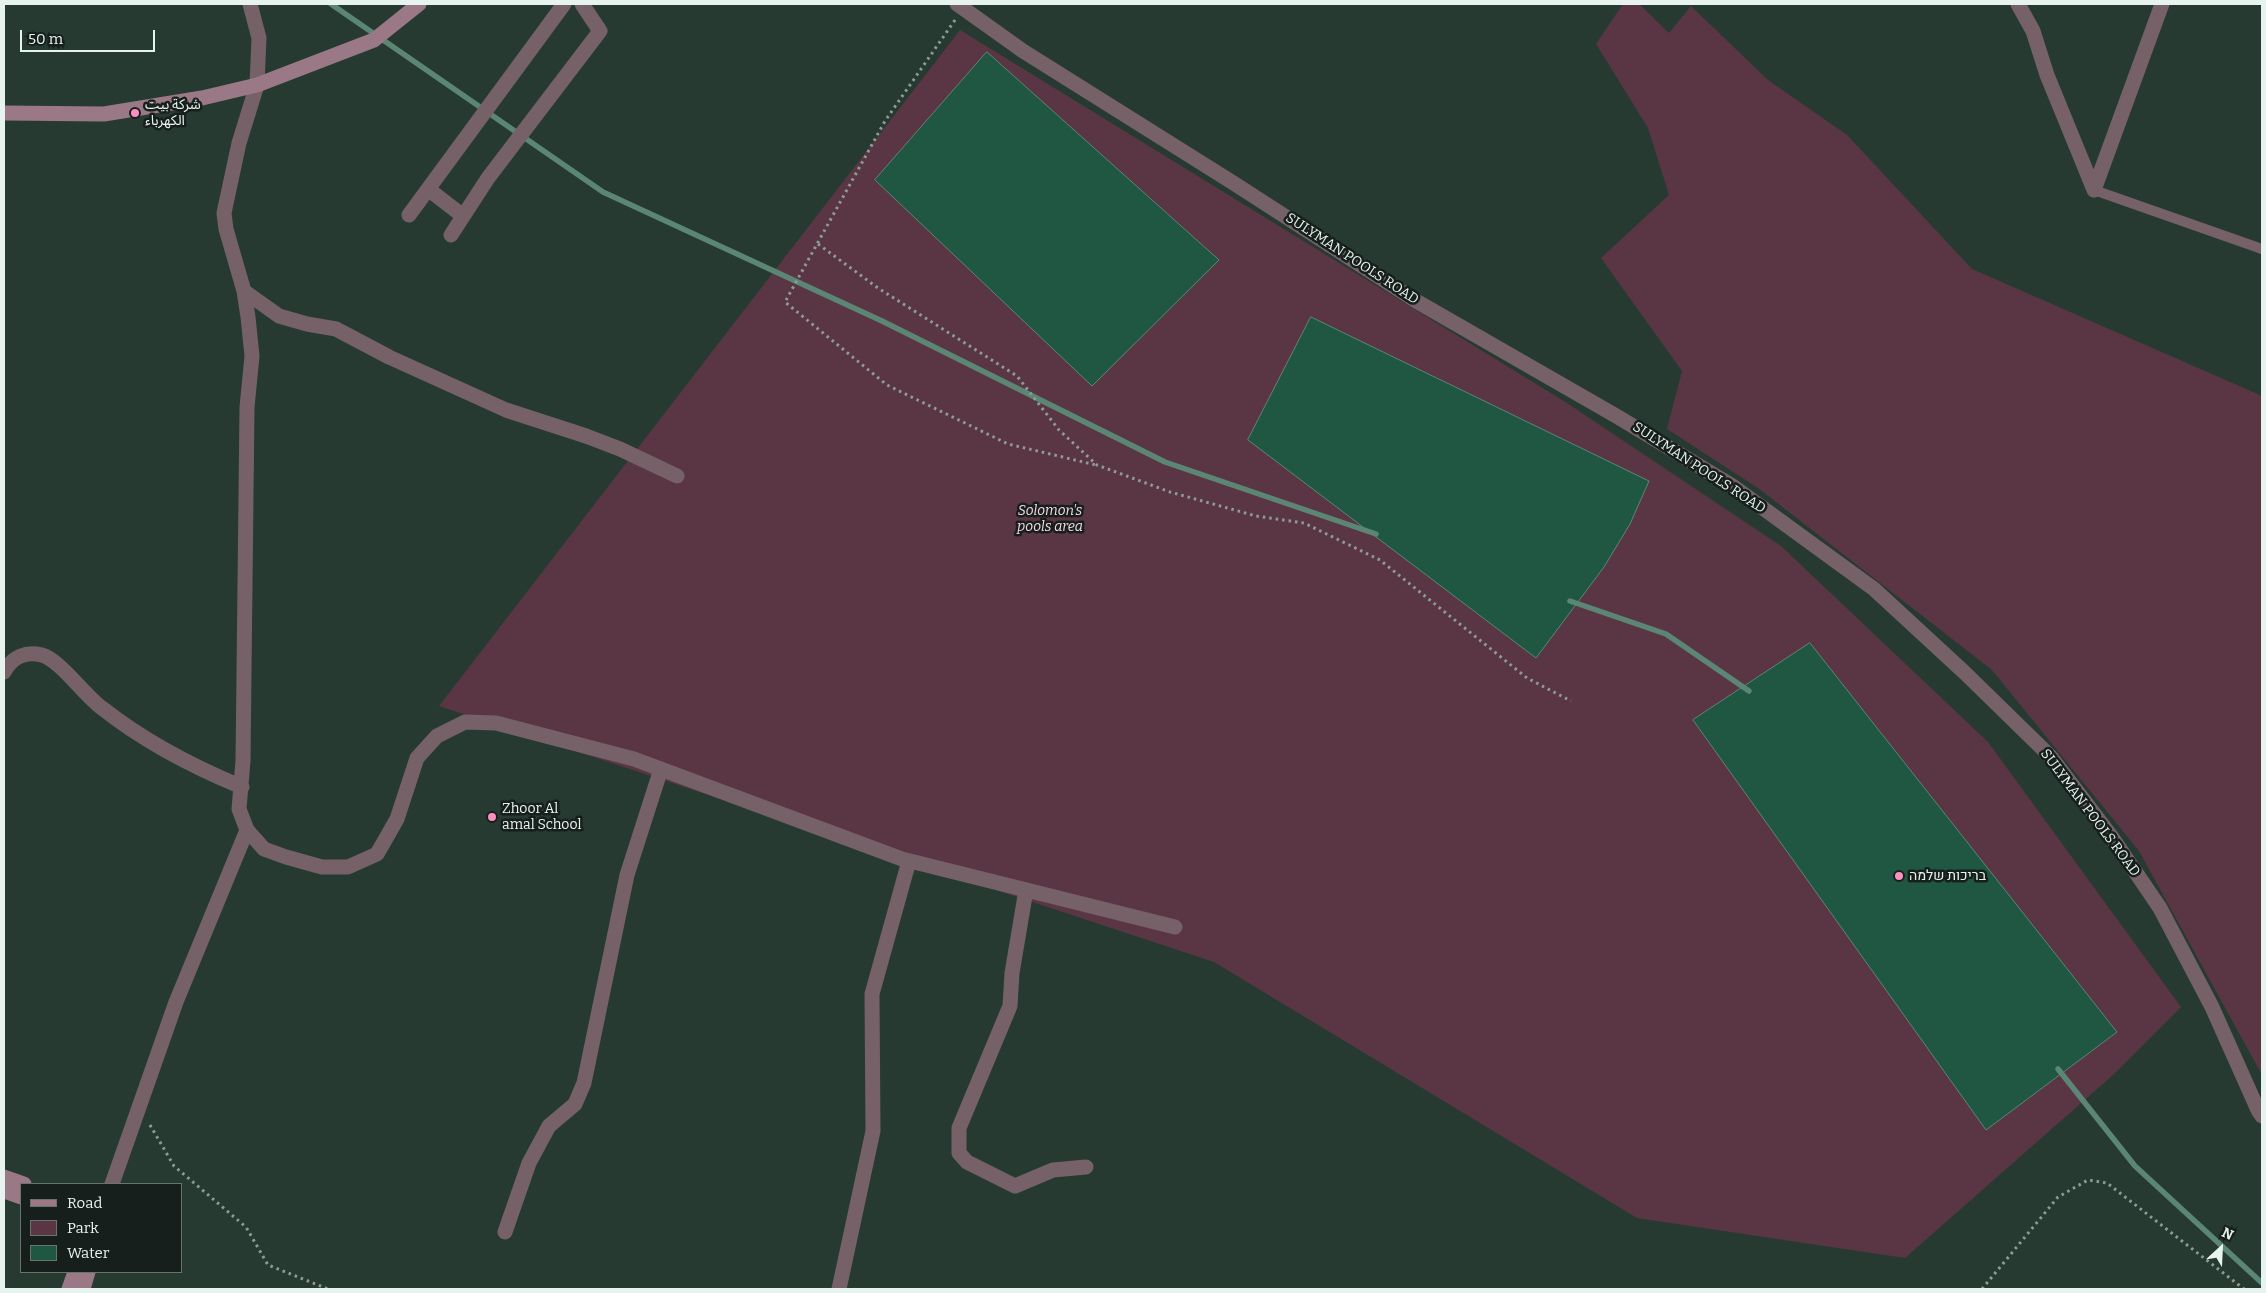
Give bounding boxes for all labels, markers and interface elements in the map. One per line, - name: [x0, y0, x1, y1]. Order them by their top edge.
- scale bar: [22, 20, 158, 52]
- text: 50 m: [28, 30, 63, 48]
- place label: شركة بيت الكهرباء: [145, 97, 201, 130]
- marker: شركة بيت الكهرباء: [129, 107, 141, 119]
- street label: SULYMAN POOLS ROAD: [1282, 210, 1422, 308]
- street label: SULYMAN POOLS ROAD: [1629, 419, 1769, 517]
- park label: Solomon's pools area: [1017, 503, 1083, 536]
- street label: SULYMAN POOLS ROAD: [2037, 746, 2143, 880]
- place label: Zhoor Al amal School: [502, 801, 581, 834]
- marker: Zhoor Al amal School: [486, 811, 498, 823]
- place label: בריכות שלמה: [1909, 868, 1986, 884]
- marker: בריכות שלמה: [1893, 870, 1905, 882]
- legend: [20, 1183, 182, 1273]
- text: Road: [67, 1194, 102, 1212]
- text: Park: [67, 1219, 99, 1237]
- north arrow: [2196, 1223, 2246, 1273]
- text: N: [2219, 1224, 2236, 1244]
- text: Water: [67, 1244, 109, 1262]

